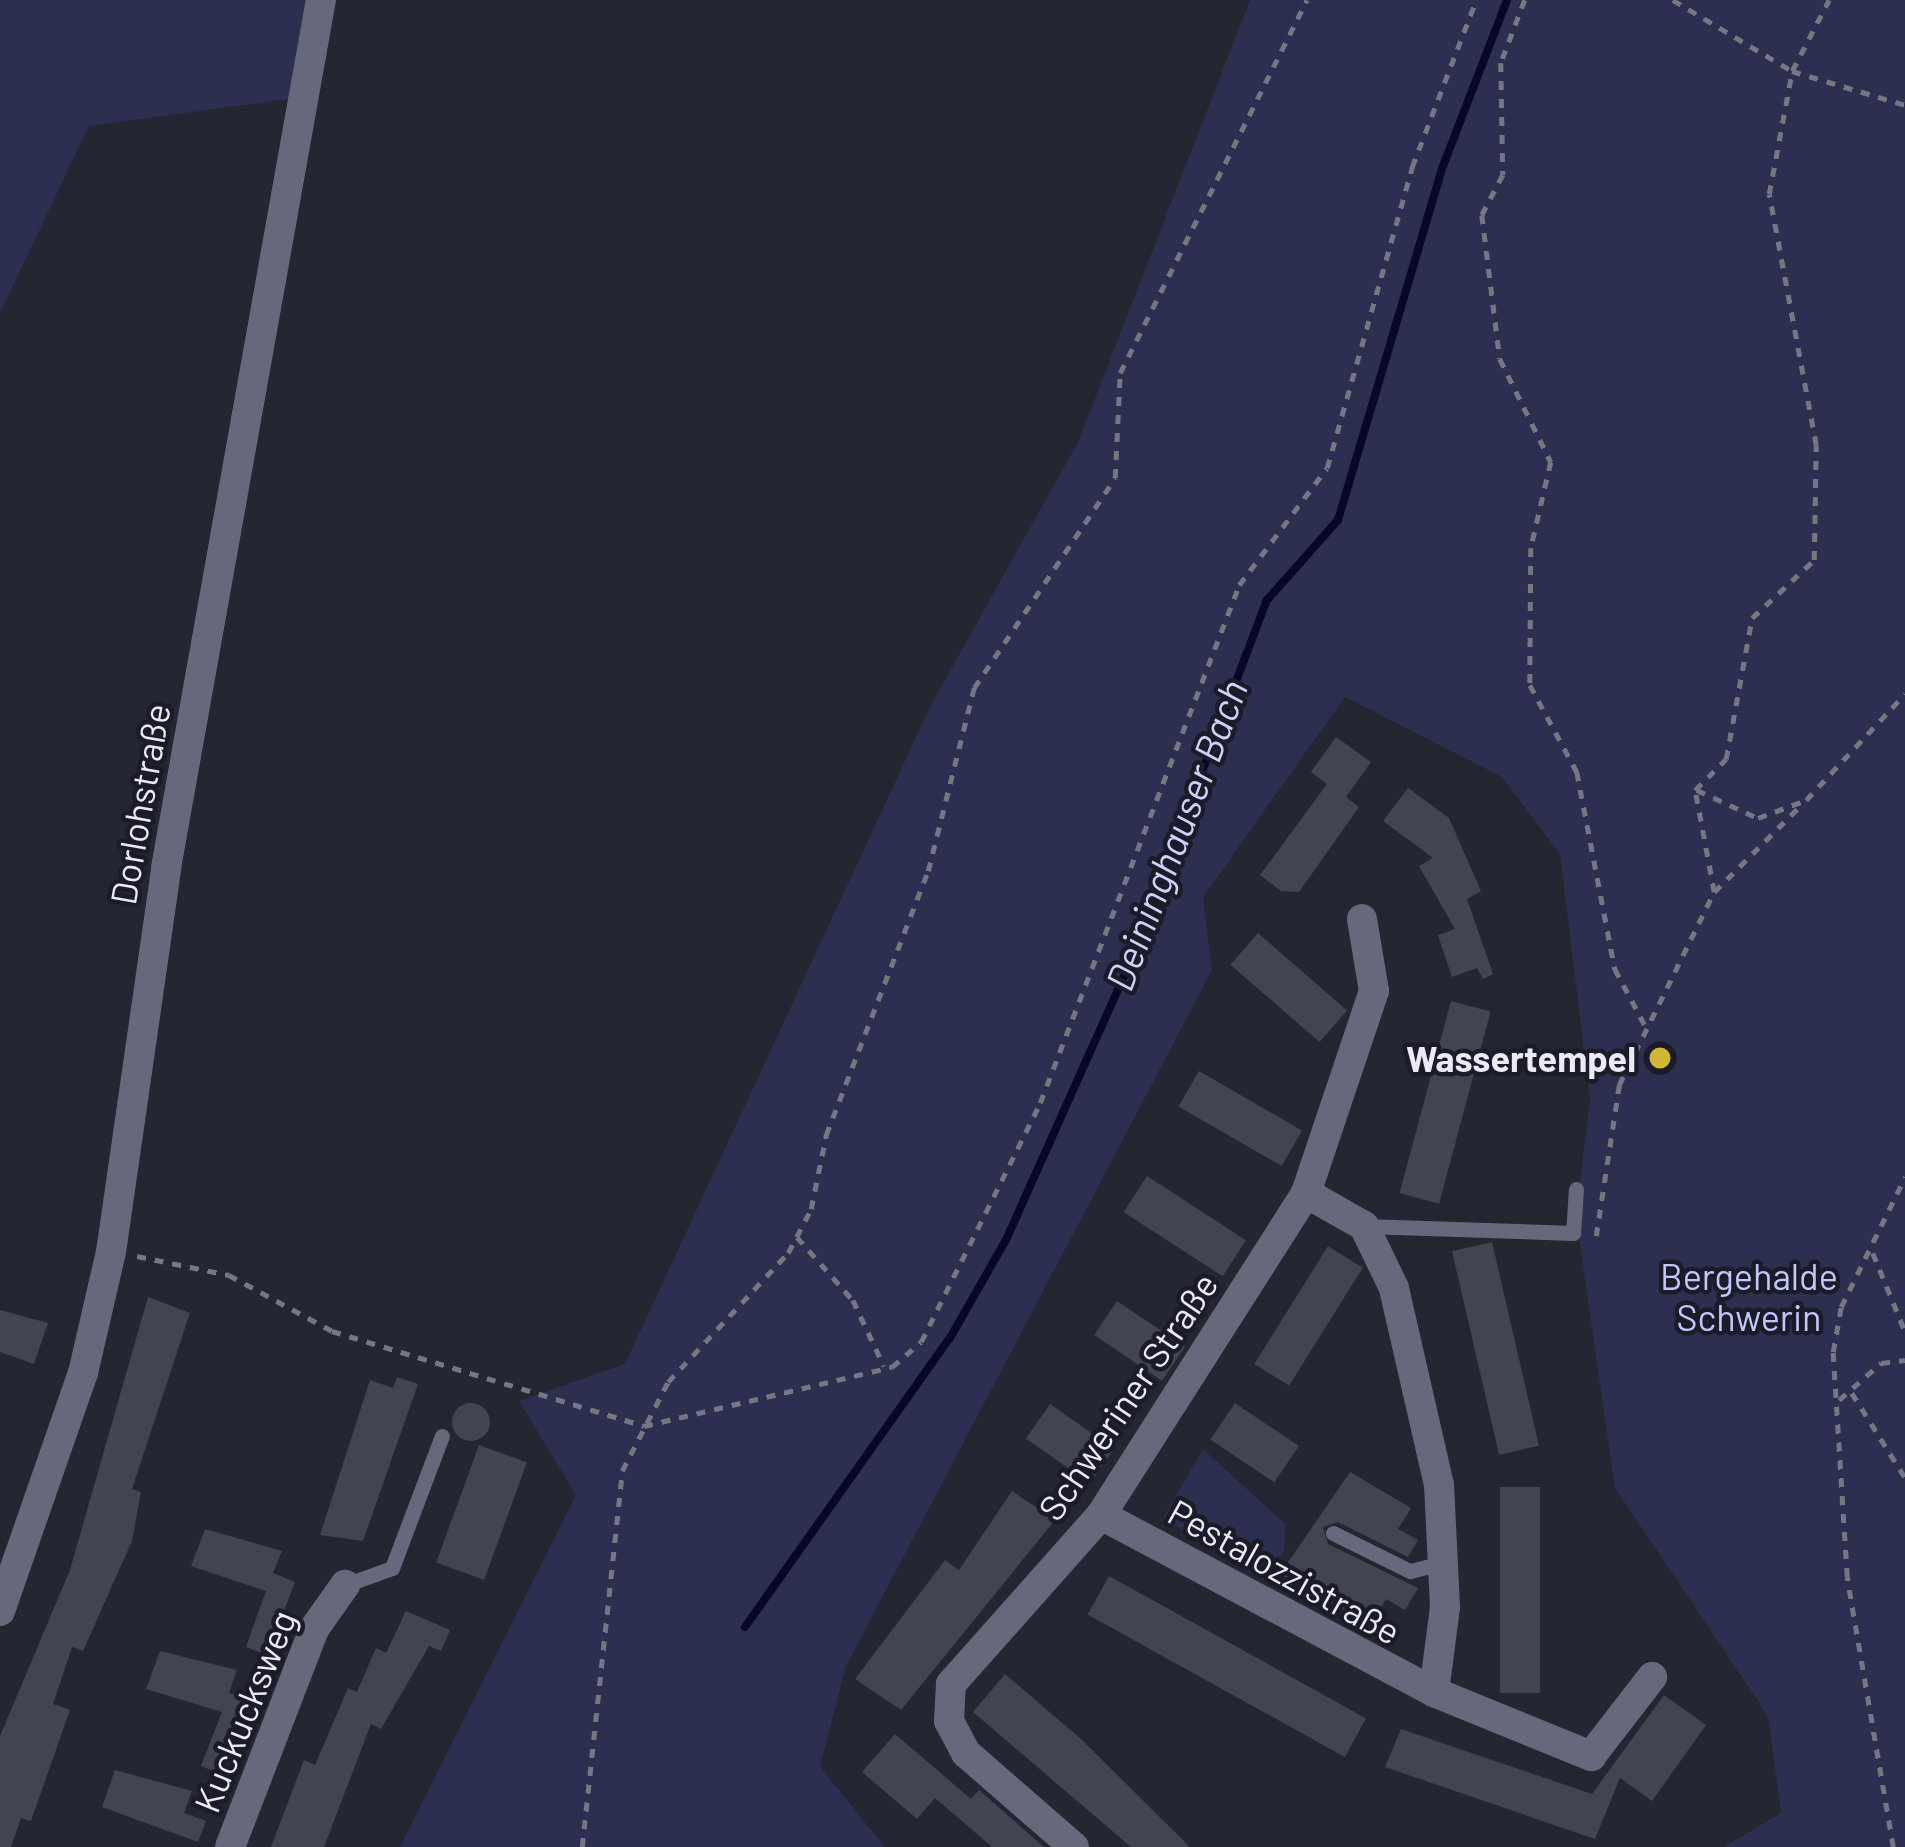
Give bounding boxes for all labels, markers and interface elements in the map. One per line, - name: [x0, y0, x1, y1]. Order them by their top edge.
- water label: Deininghauser Bach: [1095, 673, 1257, 997]
- street label: Dorlohstraße: [100, 700, 178, 908]
- place label: Wassertempel: [1406, 1036, 1636, 1080]
- marker: Wassertempel: [1647, 1045, 1673, 1071]
- park label: Bergehalde Schwerin: [1660, 1253, 1838, 1338]
- street label: Schweriner Straße: [1028, 1264, 1226, 1528]
- street label: Pestalozzistraße: [1161, 1489, 1409, 1653]
- street label: Kuckucksweg: [184, 1604, 304, 1818]

